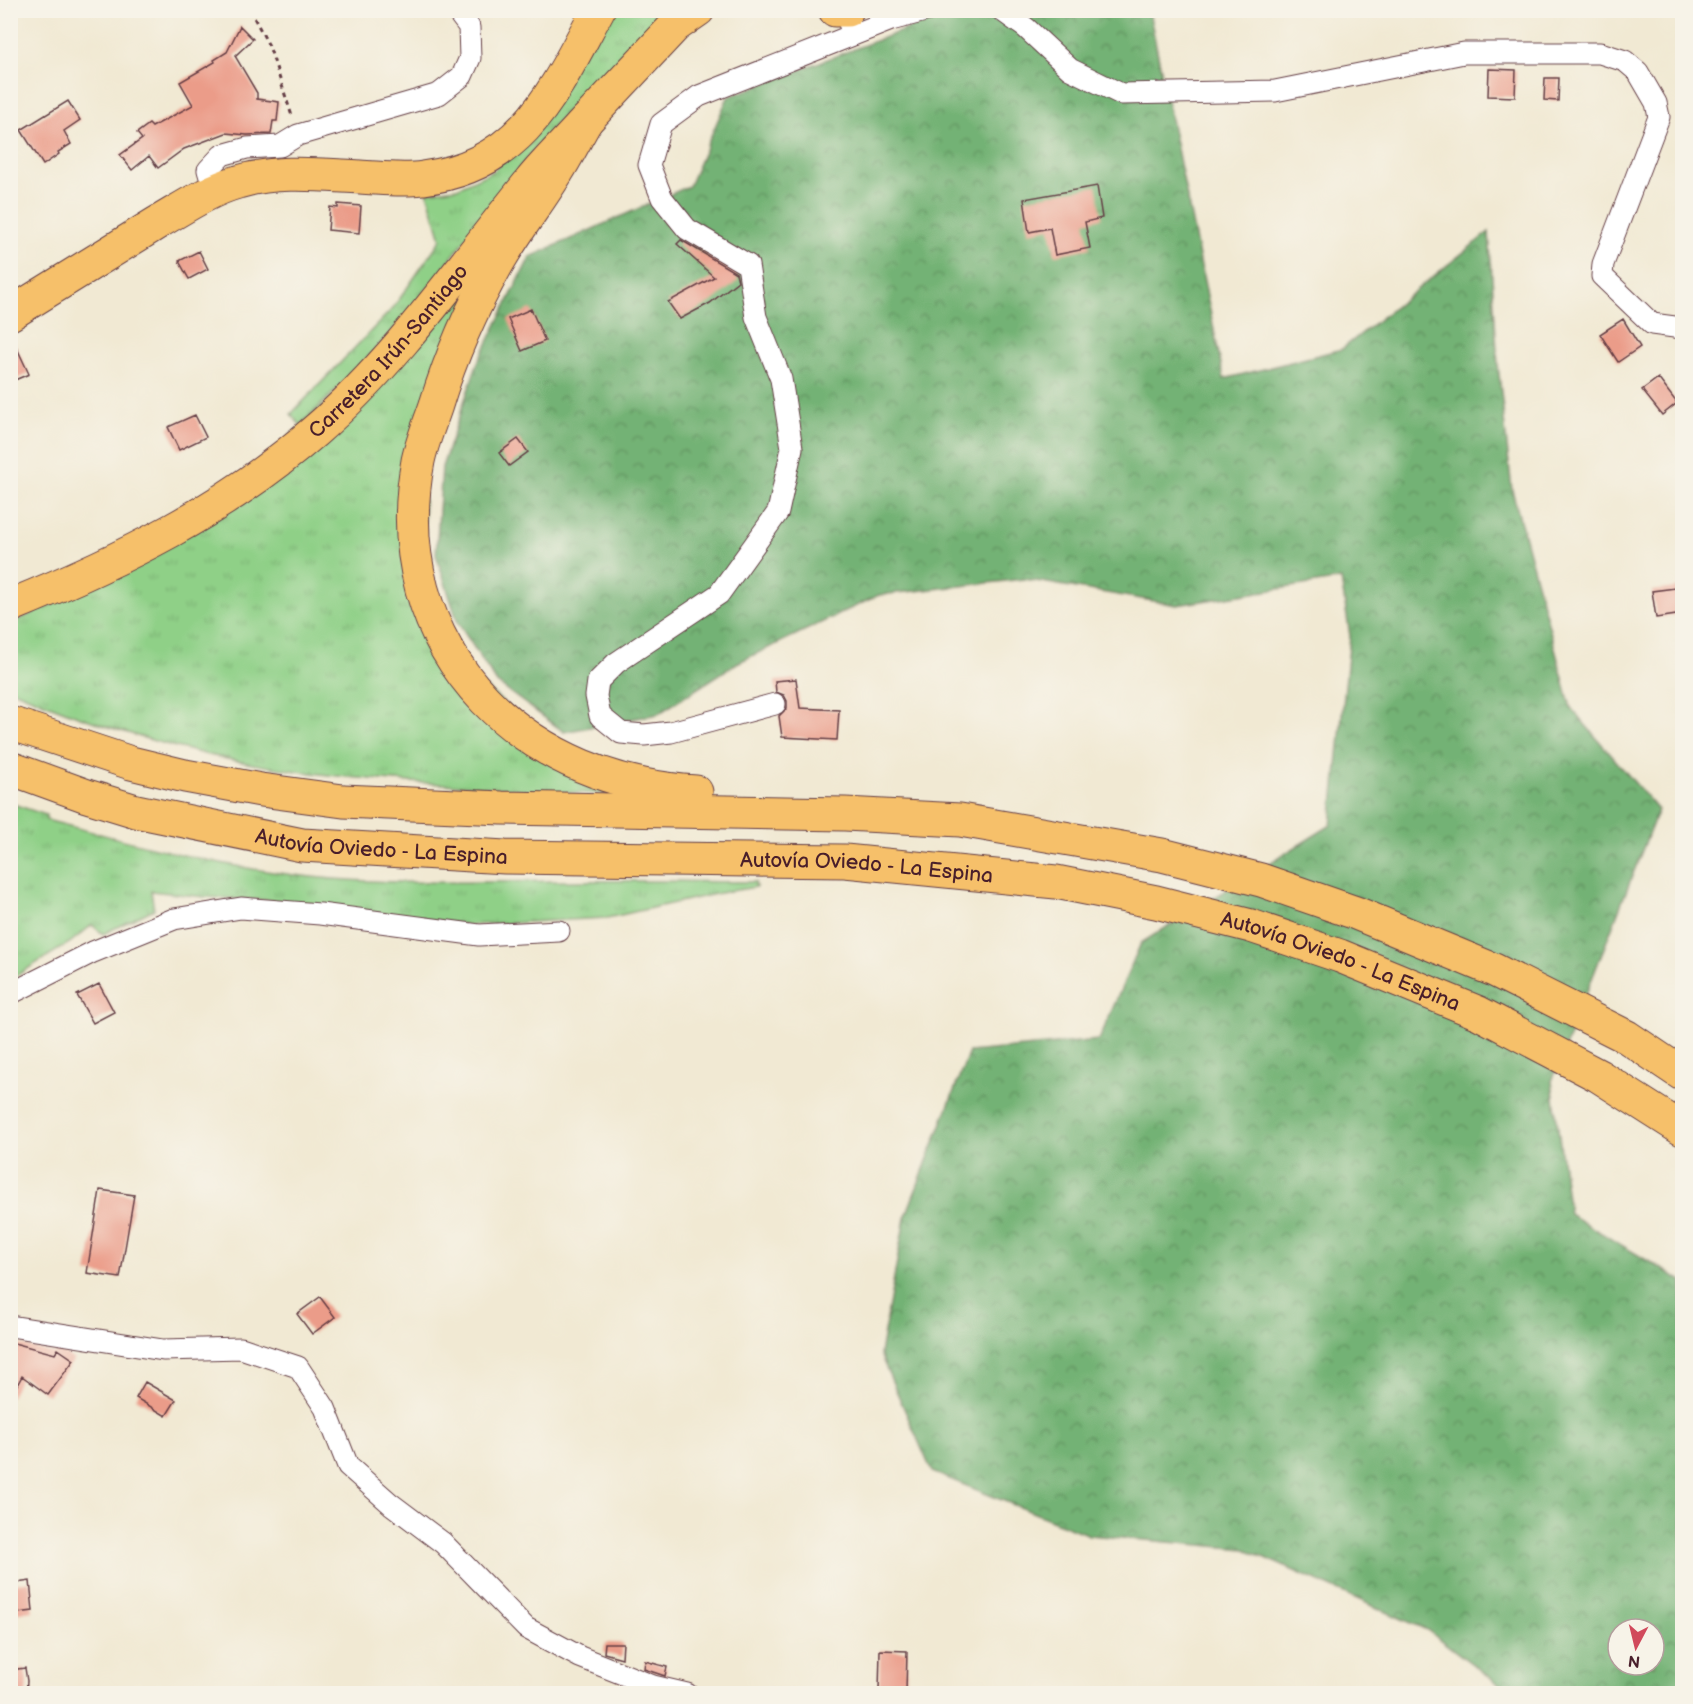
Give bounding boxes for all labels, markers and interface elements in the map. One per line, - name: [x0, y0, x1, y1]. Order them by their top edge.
- street label: Carretera Irún-Santiago: [304, 259, 473, 443]
- street label: Autovía Oviedo - La Espina: [253, 823, 509, 870]
- street label: Autovía Oviedo - La Espina: [740, 847, 994, 888]
- street label: Autovía Oviedo - La Espina: [1218, 906, 1464, 1016]
- north arrow: [1606, 1617, 1666, 1677]
- text: N: [1627, 1650, 1641, 1671]

